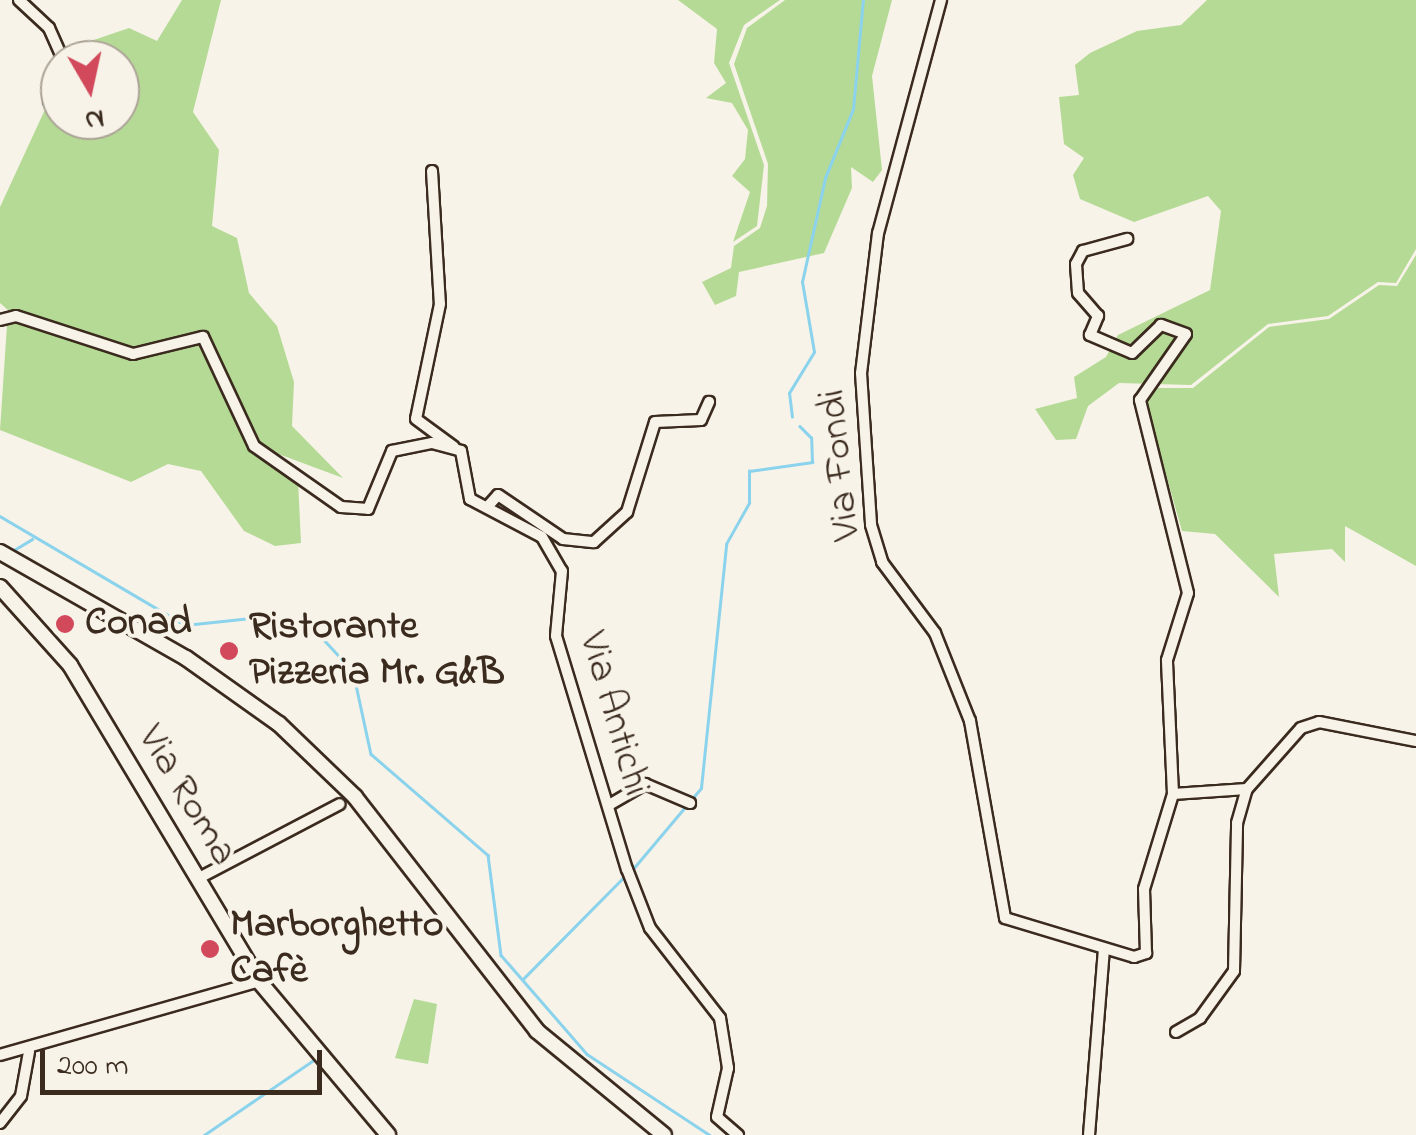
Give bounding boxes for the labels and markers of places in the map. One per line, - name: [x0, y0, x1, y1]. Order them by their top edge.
- place label: Conad: [85, 600, 192, 648]
- place label: Ristorante Pizzeria Mr. G&B: [249, 604, 505, 698]
- marker: Conad: [54, 613, 76, 635]
- marker: Ristorante Pizzeria Mr. G&B: [218, 640, 240, 662]
- place label: Marborghetto Cafè: [230, 902, 444, 996]
- marker: Marborghetto Cafè: [199, 938, 221, 960]

